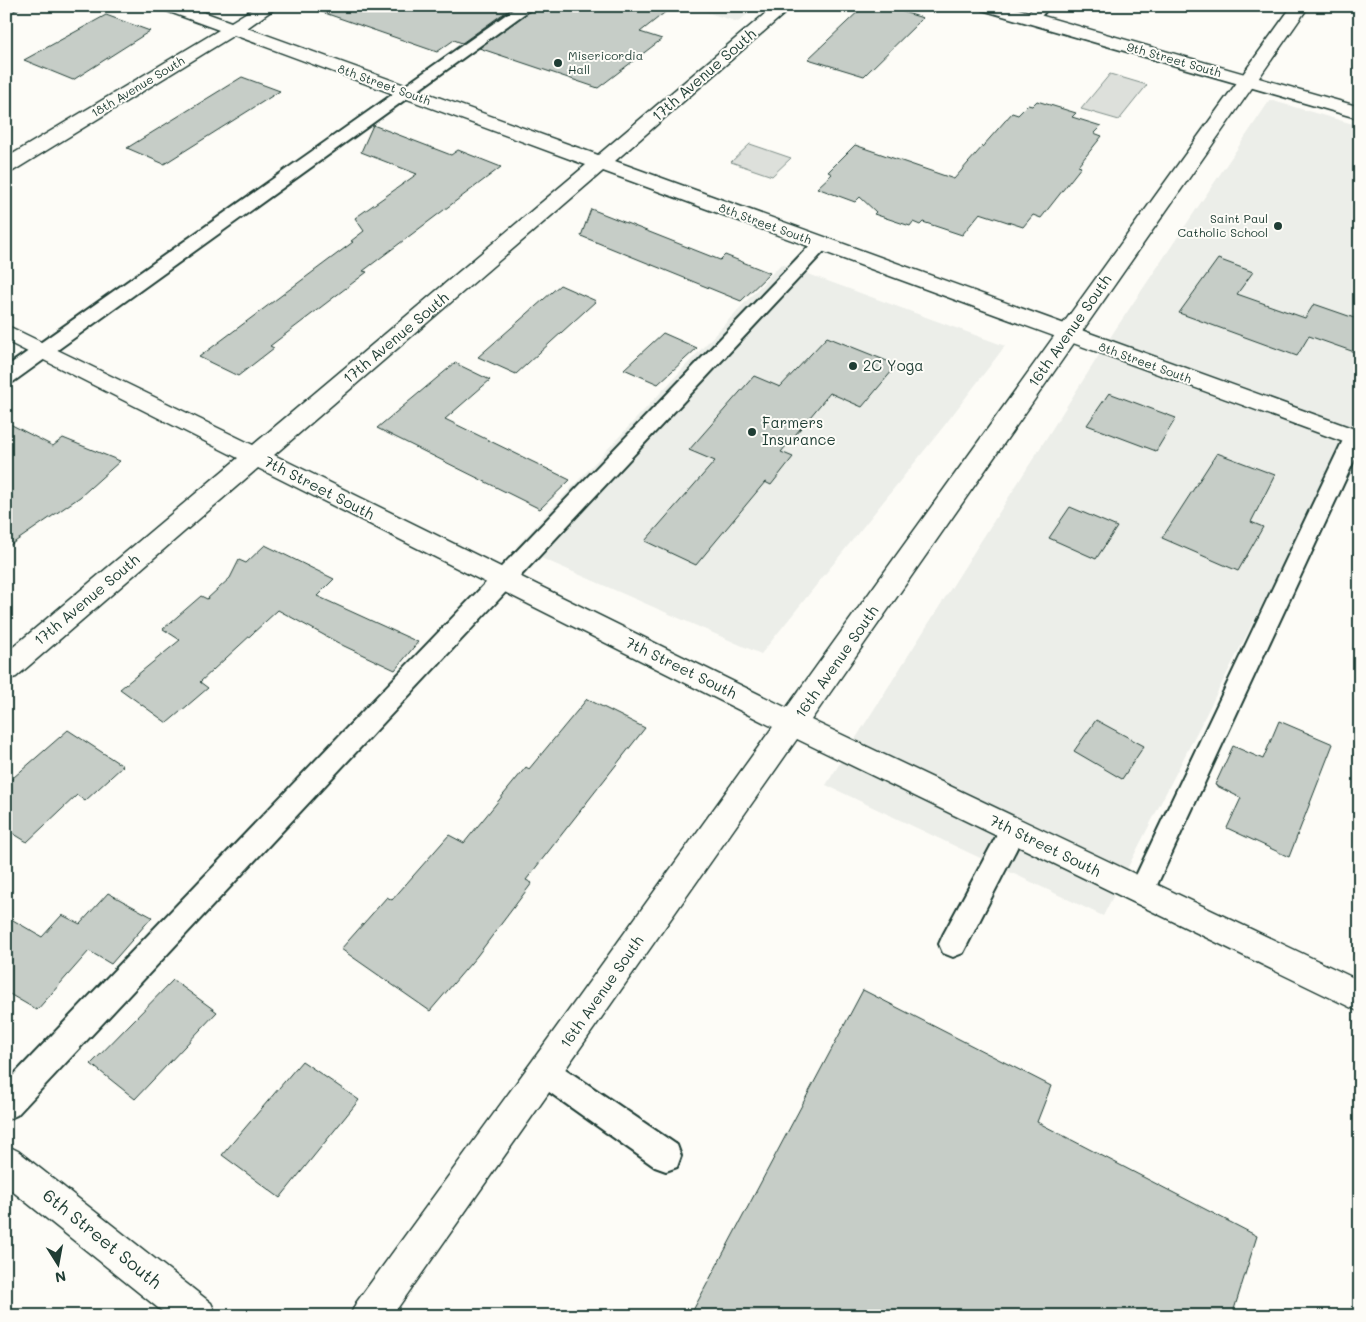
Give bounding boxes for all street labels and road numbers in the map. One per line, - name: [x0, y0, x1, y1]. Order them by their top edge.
- street label: 17th Avenue South: [647, 23, 760, 125]
- street label: 9th Street South: [1125, 38, 1224, 80]
- street label: 18th Avenue South: [88, 52, 187, 120]
- street label: 8th Street South: [336, 60, 433, 108]
- street label: 8th Street South: [717, 199, 814, 247]
- street label: 16th Avenue South: [1023, 270, 1115, 391]
- street label: 17th Avenue South: [338, 287, 452, 387]
- street label: 8th Street South: [1097, 338, 1194, 386]
- street label: 7th Street South: [261, 451, 378, 524]
- street label: 17th Avenue South: [29, 549, 143, 649]
- street label: 16th Avenue South: [790, 601, 882, 722]
- street label: 7th Street South: [623, 632, 740, 703]
- street label: 7th Street South: [987, 810, 1104, 881]
- street label: 16th Avenue South: [555, 931, 647, 1052]
- street label: 6th Street South: [38, 1183, 167, 1294]

